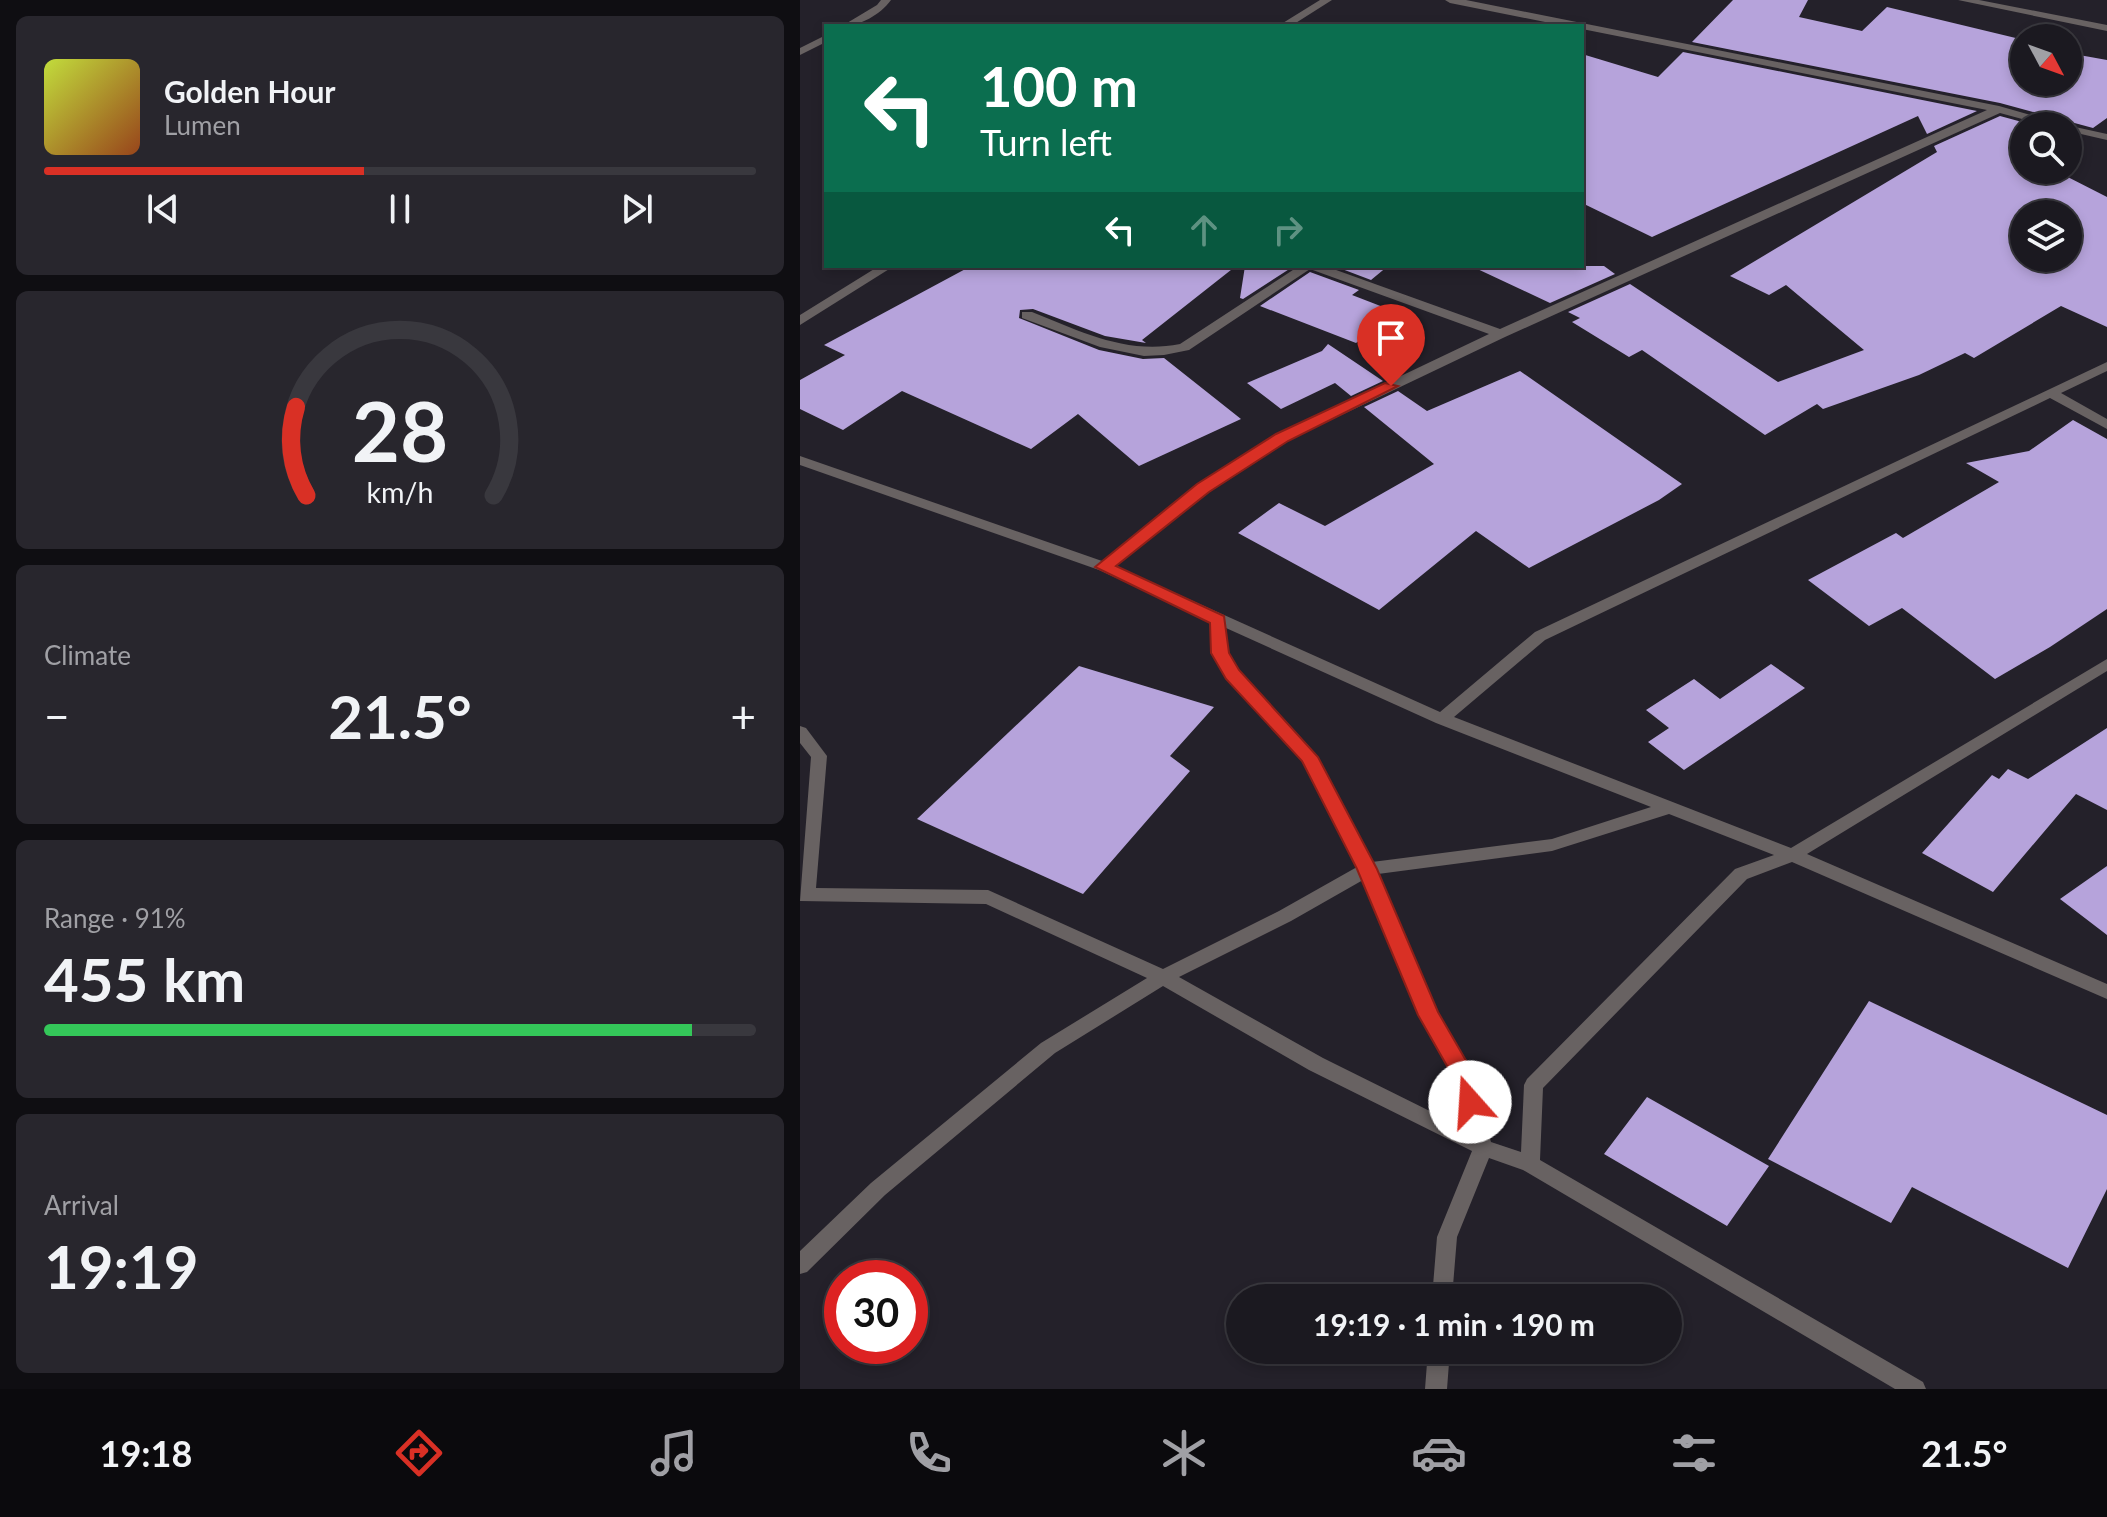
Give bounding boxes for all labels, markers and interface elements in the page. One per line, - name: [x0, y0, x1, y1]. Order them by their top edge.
- north arrow: [2010, 24, 2082, 96]
- map controls: [2010, 24, 2082, 272]
- text: 100 m: [980, 52, 1138, 119]
- icon: left: [848, 56, 952, 160]
- text: Golden Hour: [164, 73, 336, 109]
- text: Lumen: [164, 109, 241, 141]
- button: search: [2010, 112, 2082, 184]
- text: Turn left: [980, 120, 1112, 164]
- icon: previous: [141, 187, 185, 231]
- icon: pause: [378, 187, 422, 231]
- icon: next: [615, 187, 659, 231]
- button: layers: [2010, 200, 2082, 272]
- icon: left: [1098, 208, 1142, 252]
- icon: ahead: [1182, 208, 1226, 252]
- icon: right: [1266, 208, 1310, 252]
- pin: [1357, 304, 1425, 386]
- icon: arrive: [1369, 316, 1413, 360]
- text: 28: [352, 379, 448, 479]
- text: km/h: [367, 475, 433, 509]
- text: Climate: [44, 639, 131, 671]
- text: 21.5°: [328, 680, 472, 752]
- text: −: [44, 690, 70, 742]
- text: +: [730, 690, 756, 742]
- text: Range · 91%: [44, 902, 186, 934]
- text: 455 km: [44, 943, 245, 1015]
- position arrow: [1428, 1060, 1512, 1144]
- text: Arrival: [44, 1189, 119, 1221]
- text: 19:19: [44, 1230, 199, 1302]
- speed limit sign: 30: [824, 1260, 928, 1364]
- text: 19:19 · 1 min · 190 m: [1313, 1306, 1595, 1342]
- icon: directions: [391, 1425, 447, 1481]
- icon: music: [646, 1425, 702, 1481]
- icon: phone: [901, 1425, 957, 1481]
- icon: climate: [1156, 1425, 1212, 1481]
- icon: car: [1411, 1425, 1467, 1481]
- icon: filters: [1666, 1425, 1722, 1481]
- text: 19:18: [100, 1431, 192, 1475]
- text: 21.5°: [1921, 1431, 2007, 1475]

